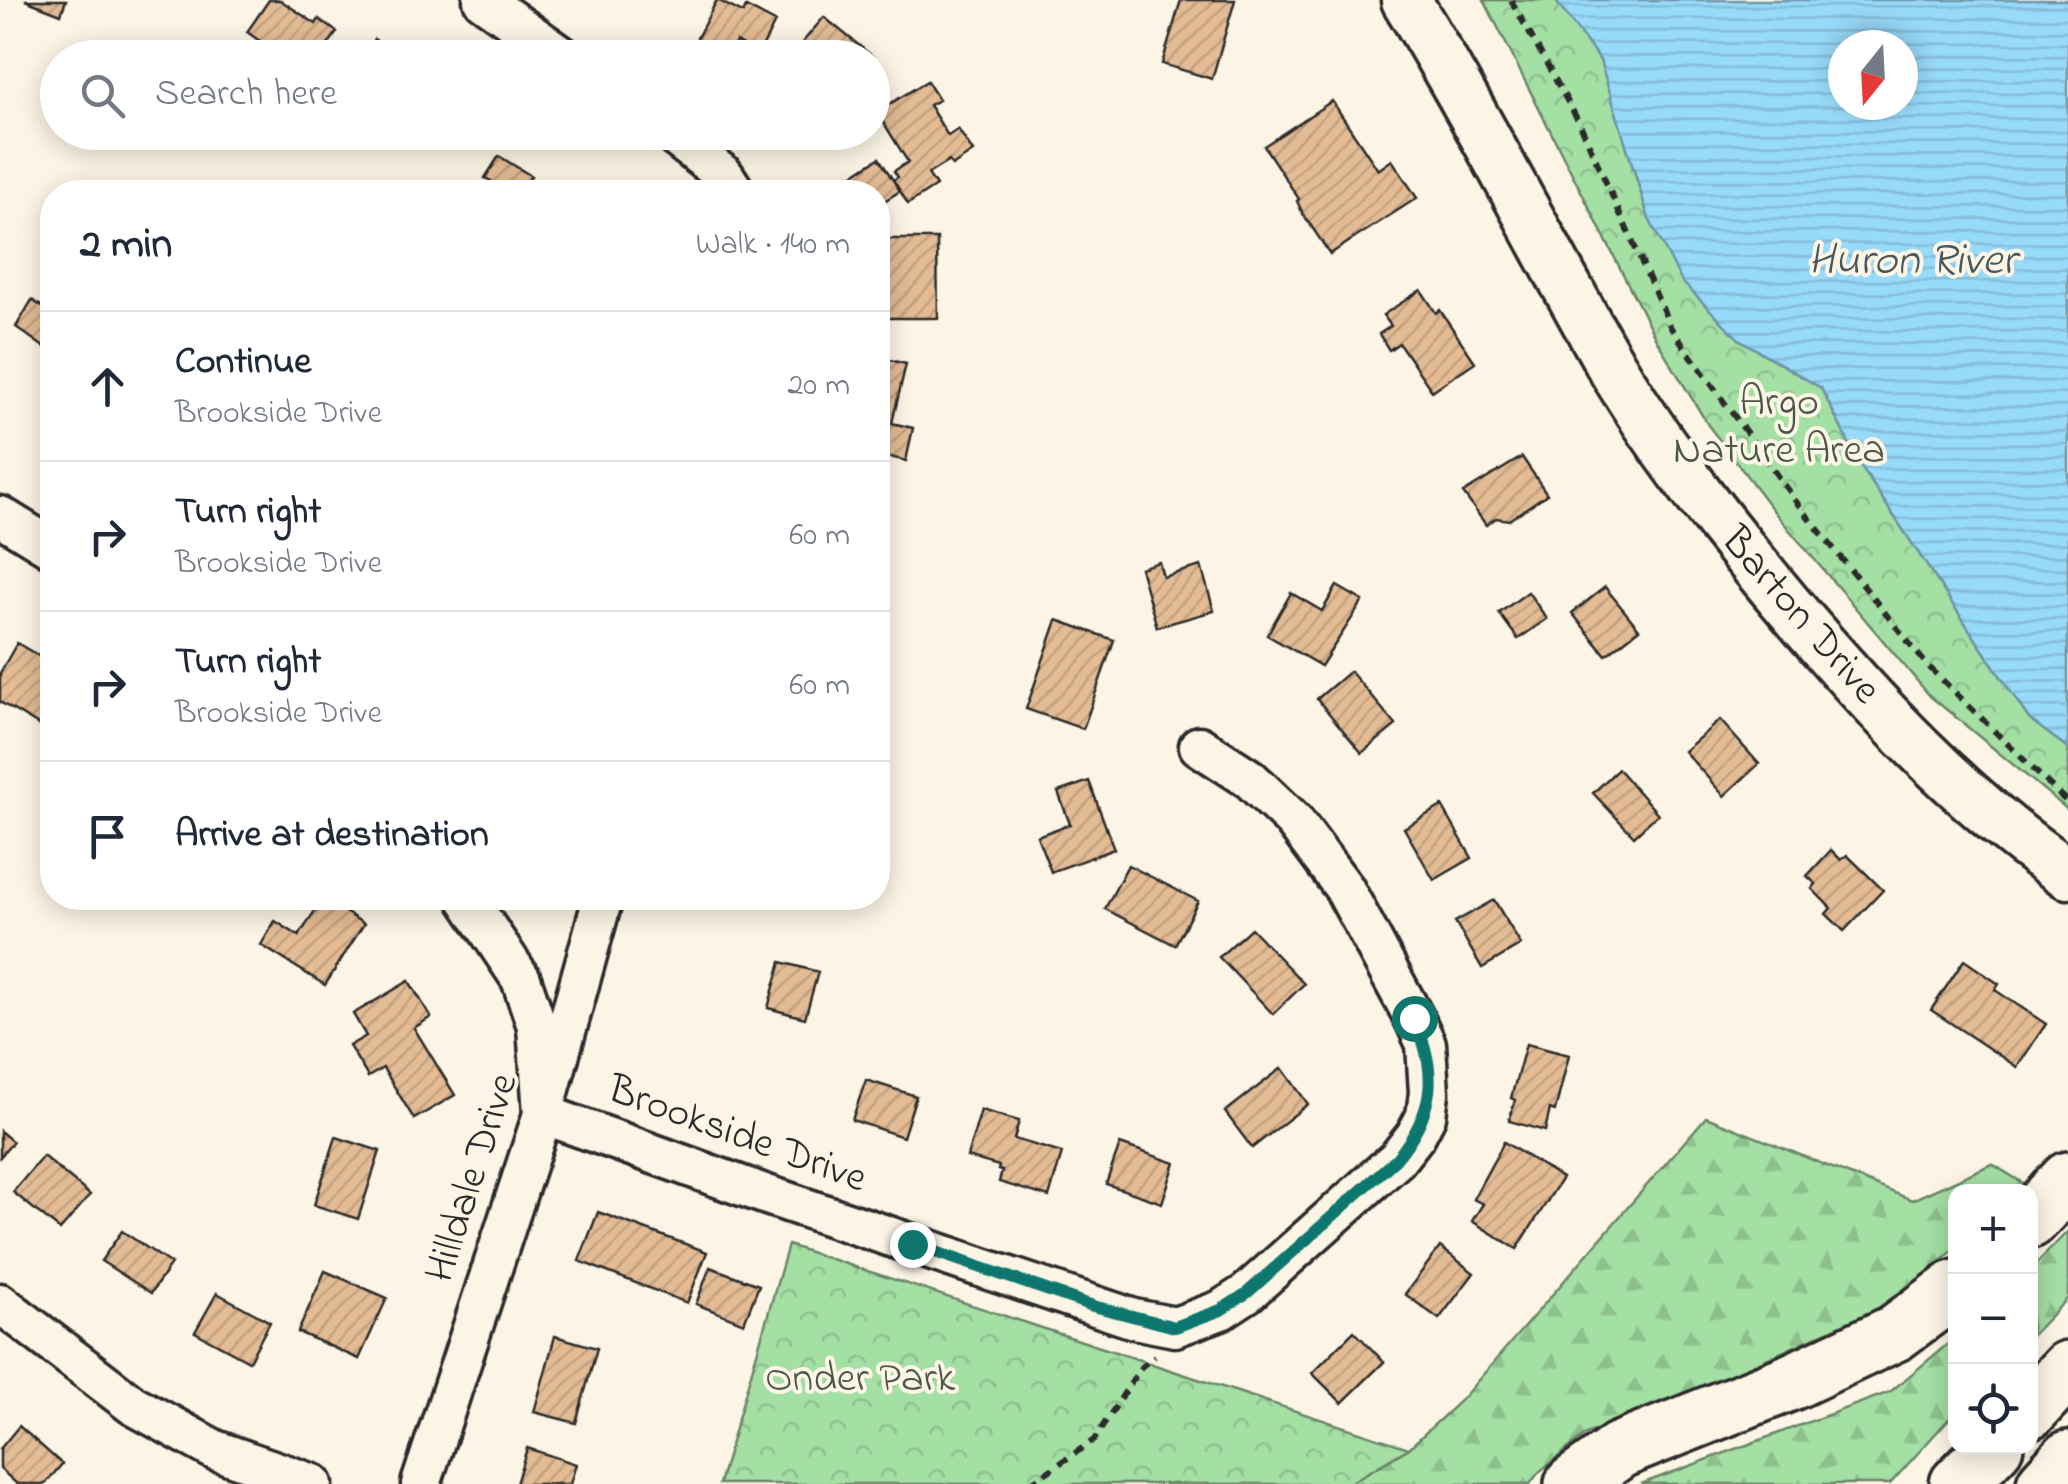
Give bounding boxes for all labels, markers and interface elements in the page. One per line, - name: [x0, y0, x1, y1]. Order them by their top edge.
- north arrow: [1828, 30, 1918, 120]
- search box: [40, 40, 890, 150]
- text: Search here: [155, 67, 337, 123]
- icon: search: [75, 68, 130, 123]
- text: 2 min: [80, 215, 172, 276]
- text: Walk · 140 m: [696, 222, 850, 269]
- water label: Huron River: [1808, 229, 2021, 295]
- text: Continue: [175, 335, 311, 391]
- icon: ahead: [80, 359, 135, 414]
- text: 20 m: [787, 363, 850, 410]
- park label: Argo Nature Area: [1673, 373, 1885, 482]
- text: Brookside Drive: [175, 391, 382, 438]
- text: Turn right: [175, 485, 321, 541]
- icon: right: [80, 509, 135, 564]
- text: 60 m: [789, 513, 850, 560]
- street label: Barton Drive: [1705, 513, 1895, 719]
- text: Brookside Drive: [175, 541, 382, 588]
- text: Turn right: [175, 635, 321, 691]
- icon: right: [80, 659, 135, 714]
- text: 60 m: [789, 663, 850, 710]
- text: Brookside Drive: [175, 691, 382, 738]
- text: Arrive at destination: [175, 808, 489, 864]
- icon: arrive: [80, 809, 135, 864]
- route start: [1392, 996, 1438, 1042]
- street label: Brookside Drive: [598, 1060, 875, 1210]
- street label: Hilldale Drive: [411, 1065, 536, 1290]
- map controls: [1948, 1184, 2038, 1454]
- button: +: [1948, 1184, 2038, 1274]
- route end: [890, 1222, 936, 1268]
- button: −: [1948, 1274, 2038, 1364]
- park label: Onder Park: [765, 1349, 956, 1410]
- button: locate: [1948, 1364, 2038, 1454]

